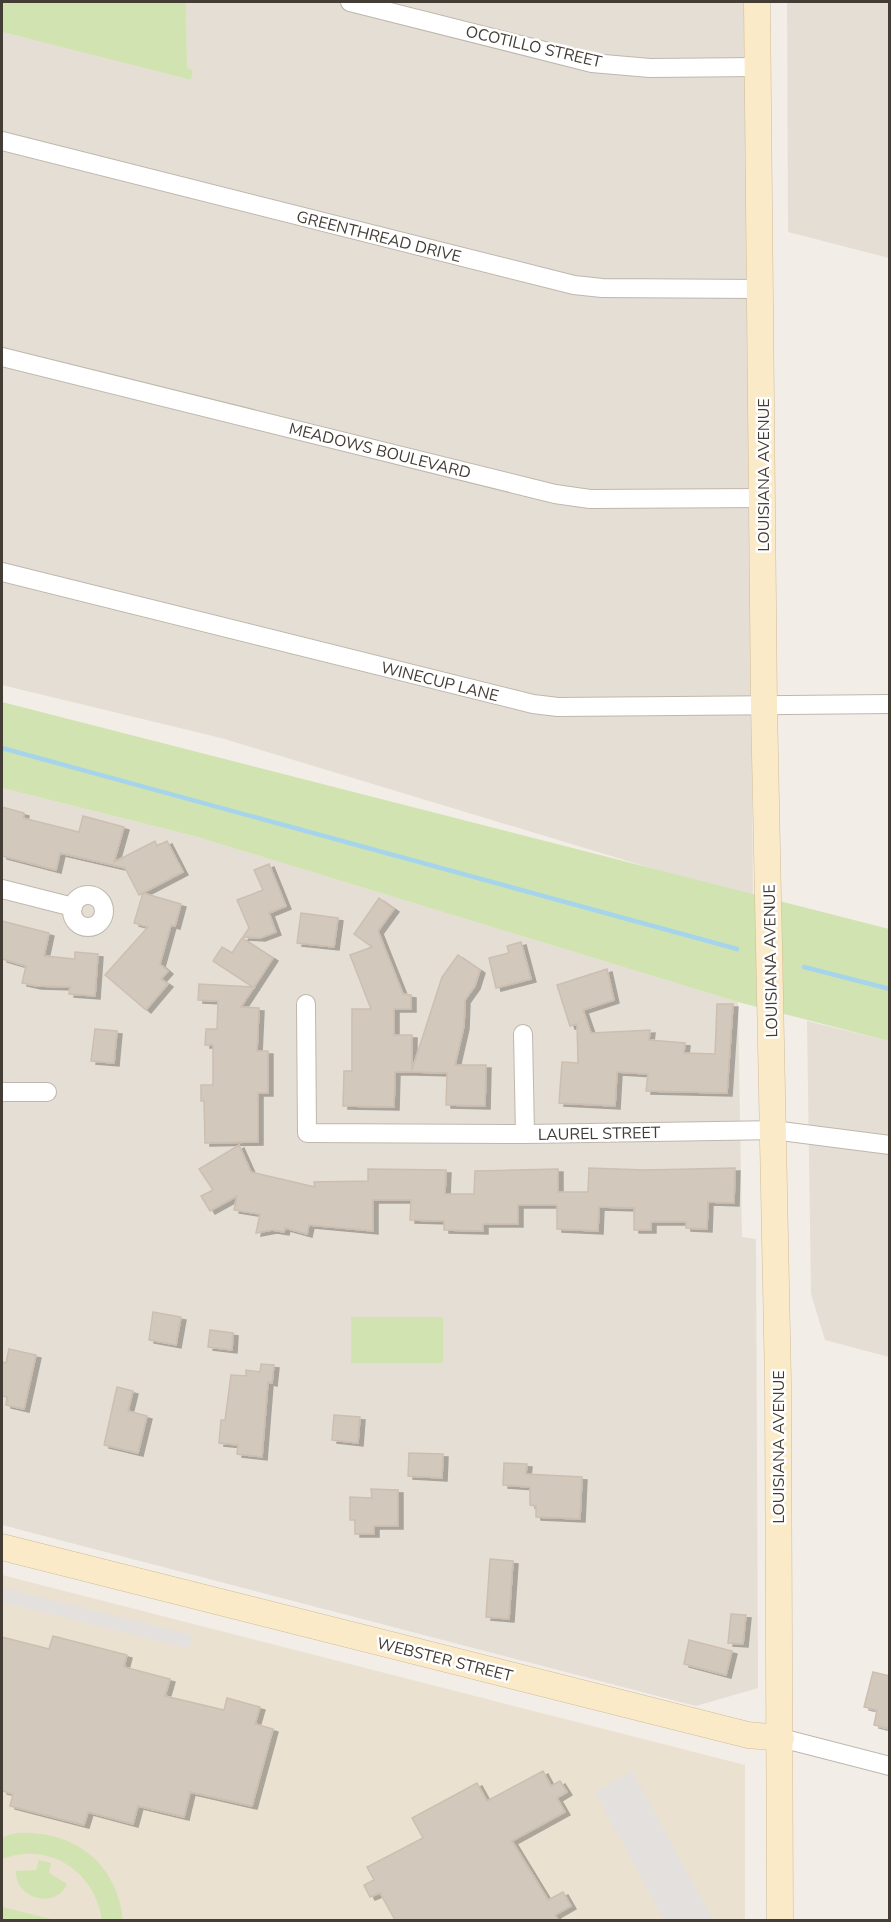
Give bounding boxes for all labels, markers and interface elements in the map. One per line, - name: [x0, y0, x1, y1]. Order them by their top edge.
- street label: OCOTILLO STREET: [463, 21, 604, 73]
- street label: GREENTHREAD DRIVE: [294, 206, 463, 268]
- street label: LOUISIANA AVENUE: [753, 398, 775, 552]
- street label: MEADOWS BOULEVARD: [286, 418, 473, 484]
- street label: WINECUP LANE: [379, 657, 501, 707]
- street label: LOUISIANA AVENUE: [759, 884, 783, 1038]
- street label: LAUREL STREET: [538, 1122, 661, 1146]
- street label: LOUISIANA AVENUE: [768, 1370, 790, 1524]
- street label: WEBSTER STREET: [375, 1632, 515, 1688]

